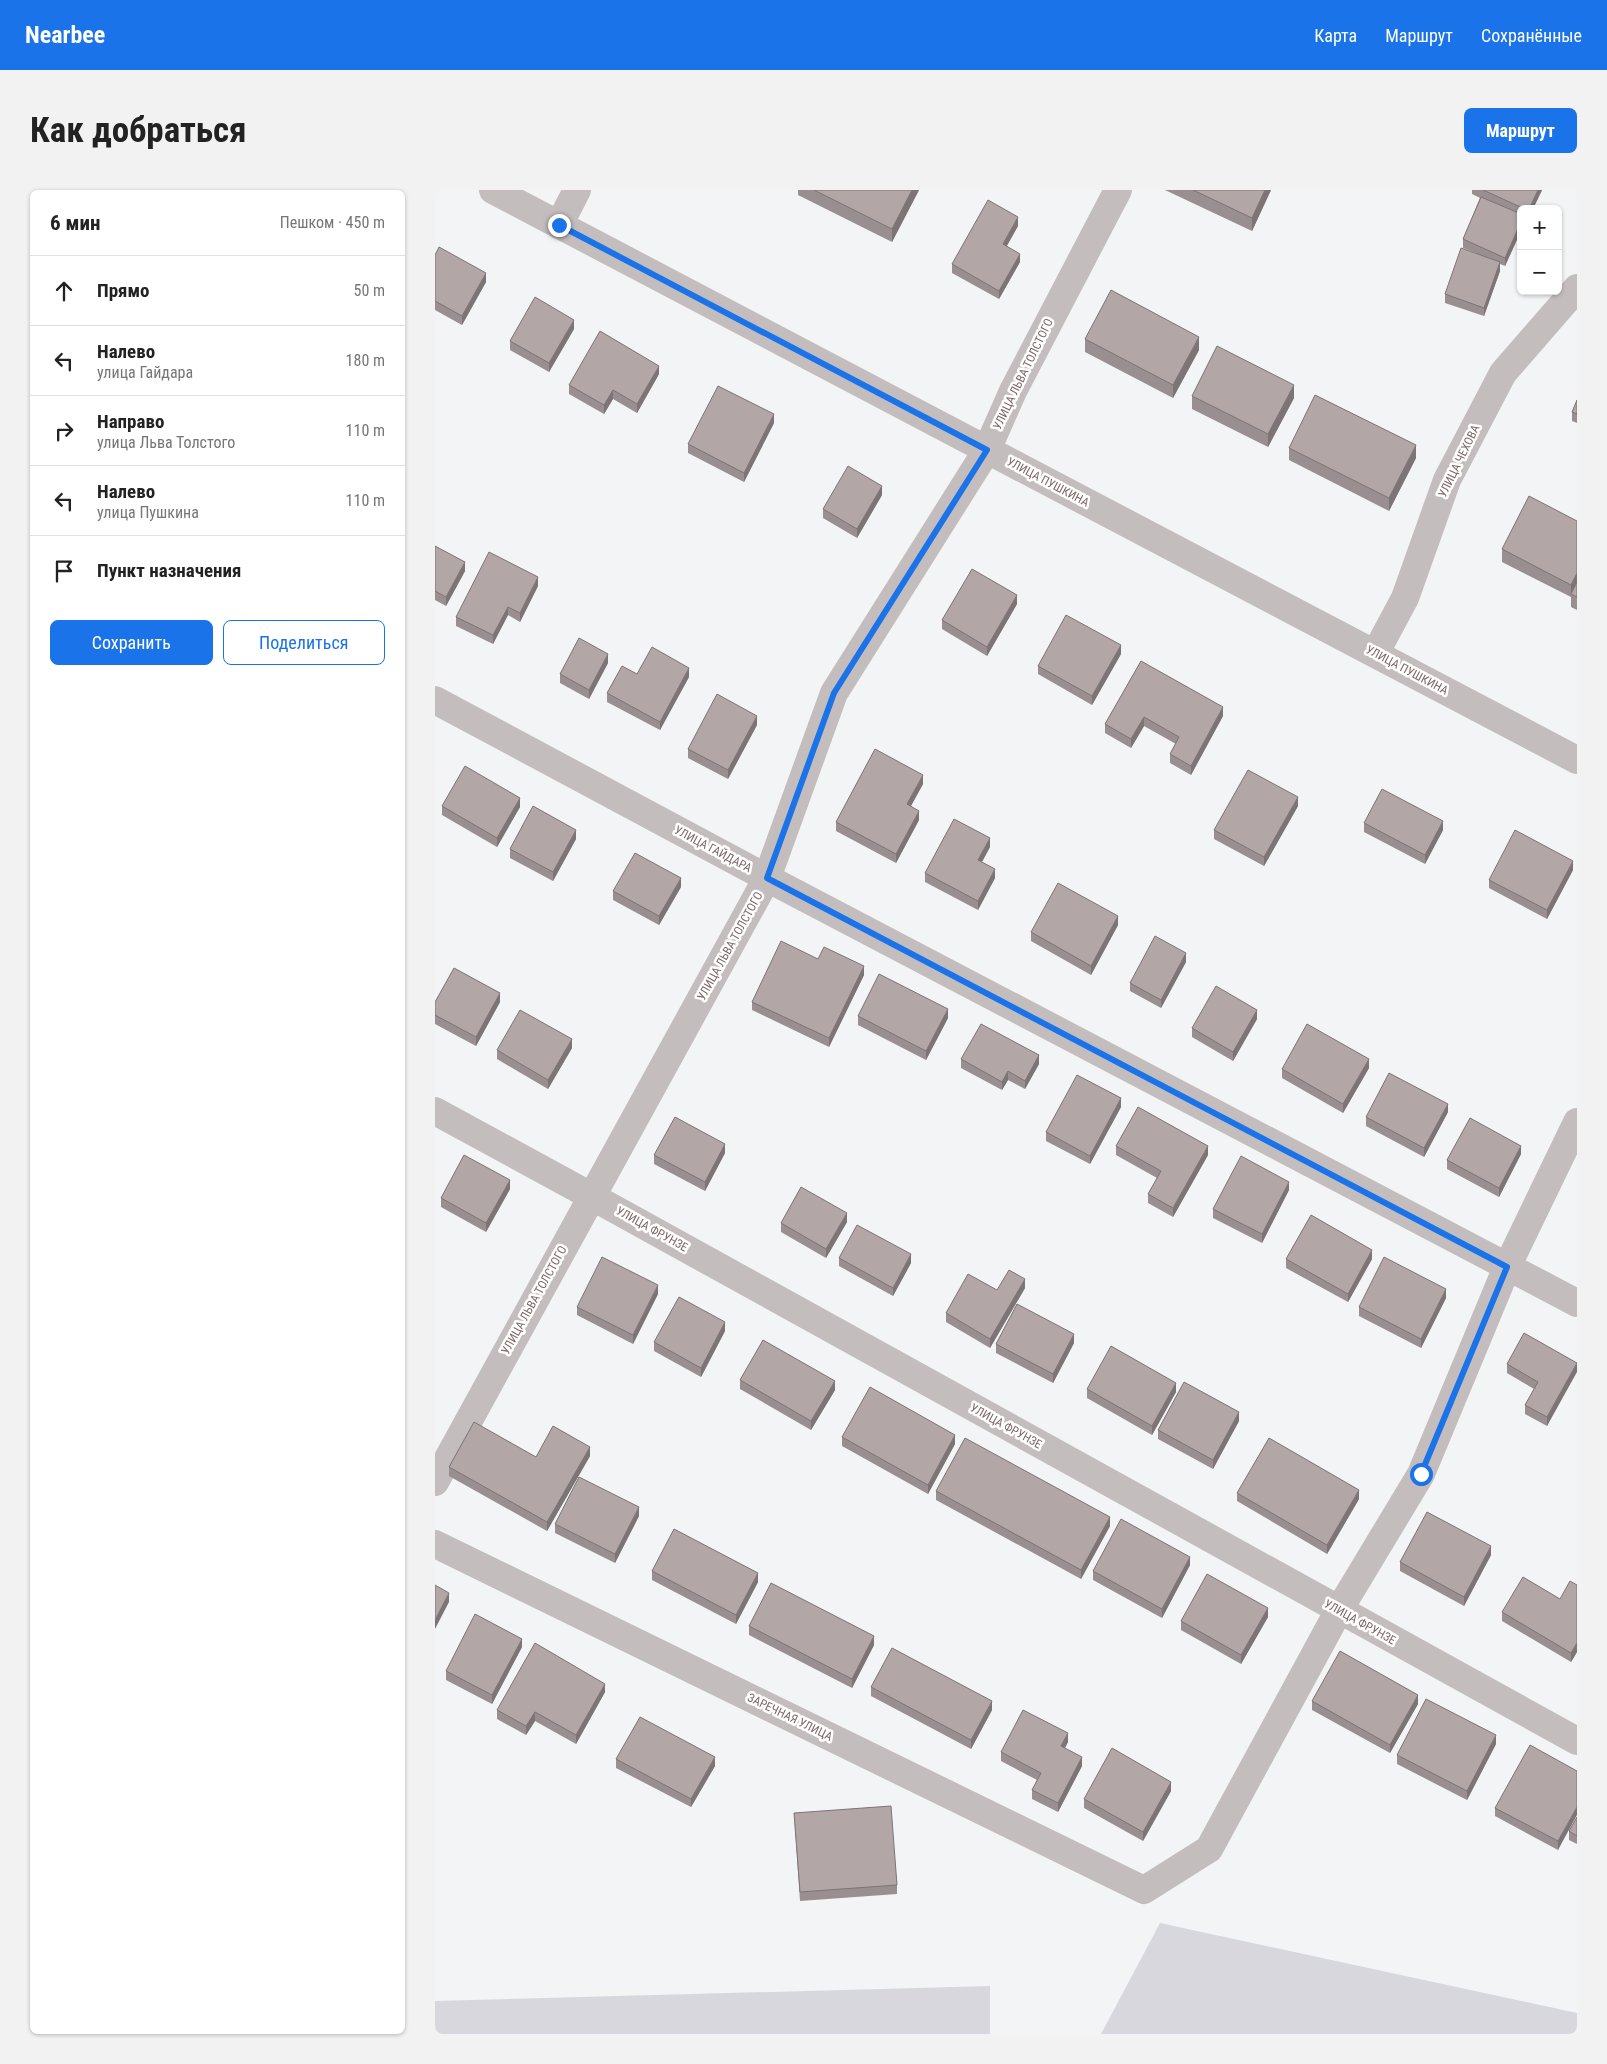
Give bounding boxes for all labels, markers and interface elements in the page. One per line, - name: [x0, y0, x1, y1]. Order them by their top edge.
- text: Nearbee: [25, 21, 105, 49]
- text: Карта: [1314, 25, 1357, 46]
- text: Маршрут: [1385, 25, 1453, 46]
- text: Сохранённые: [1481, 25, 1582, 46]
- button: Маршрут: [1464, 108, 1577, 153]
- text: Как добраться: [30, 110, 246, 151]
- map controls: [1517, 205, 1562, 295]
- button: +: [1517, 205, 1562, 250]
- text: 6 мин: [50, 211, 100, 235]
- text: Пешком · 450 m: [280, 213, 385, 232]
- route end: [548, 214, 571, 237]
- button: −: [1517, 250, 1562, 295]
- icon: ahead: [50, 277, 78, 305]
- text: Прямо: [97, 279, 150, 302]
- text: 50 m: [353, 281, 385, 300]
- street label: УЛИЦА ЛЬВА ТОЛСТОГО: [990, 316, 1056, 432]
- text: Налево: [97, 340, 155, 363]
- icon: left: [50, 347, 78, 375]
- text: 180 m: [346, 351, 385, 370]
- text: улица Гайдара: [97, 363, 193, 382]
- text: Направо: [97, 410, 164, 433]
- icon: right: [50, 417, 78, 445]
- text: 110 m: [346, 421, 385, 440]
- street label: УЛИЦА ЧЕХОВА: [1435, 422, 1483, 500]
- text: улица Льва Толстого: [97, 433, 235, 452]
- street label: УЛИЦА ПУШКИНА: [1005, 454, 1092, 510]
- text: Налево: [97, 480, 155, 503]
- icon: left: [50, 487, 78, 515]
- text: 110 m: [346, 491, 385, 510]
- text: улица Пушкина: [97, 503, 199, 522]
- icon: arrive: [50, 557, 78, 585]
- text: Пункт назначения: [97, 559, 241, 582]
- button: Сохранить: [50, 620, 213, 665]
- button: Поделиться: [223, 620, 385, 665]
- street label: УЛИЦА ПУШКИНА: [1364, 642, 1451, 698]
- street label: УЛИЦА ГАЙДАРА: [672, 822, 754, 875]
- street label: УЛИЦА ЛЬВА ТОЛСТОГО: [694, 889, 766, 1003]
- street label: УЛИЦА ФРУНЗЕ: [614, 1204, 690, 1254]
- street label: УЛИЦА ЛЬВА ТОЛСТОГО: [498, 1243, 570, 1357]
- street label: УЛИЦА ФРУНЗЕ: [968, 1401, 1044, 1451]
- route start: [1410, 1463, 1433, 1486]
- street label: УЛИЦА ФРУНЗЕ: [1322, 1597, 1398, 1647]
- street label: ЗАРЕЧНАЯ УЛИЦА: [745, 1690, 835, 1744]

